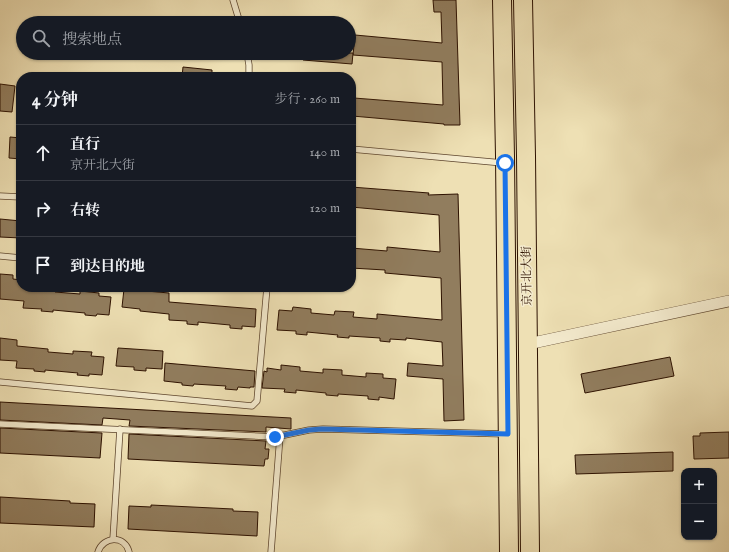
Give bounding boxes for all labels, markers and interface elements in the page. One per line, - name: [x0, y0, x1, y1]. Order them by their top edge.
- search box: [16, 16, 356, 60]
- icon: search: [30, 27, 52, 49]
- text: 搜索地点: [62, 30, 122, 49]
- text: 4 分钟: [32, 90, 78, 111]
- text: 步行 · 260 m: [275, 91, 340, 108]
- text: 直行: [70, 135, 100, 154]
- icon: ahead: [32, 142, 54, 164]
- text: 140 m: [310, 144, 340, 161]
- route start: [496, 154, 514, 172]
- text: 京开北大街: [70, 157, 135, 174]
- icon: right: [32, 198, 54, 220]
- text: 120 m: [310, 200, 340, 217]
- text: 右转: [70, 201, 100, 220]
- street label: 京开北大街: [519, 245, 535, 306]
- icon: arrive: [32, 254, 54, 276]
- text: 到达目的地: [70, 257, 145, 276]
- route end: [266, 428, 284, 446]
- map controls: [681, 468, 717, 540]
- button: +: [681, 468, 717, 504]
- button: −: [681, 504, 717, 540]

